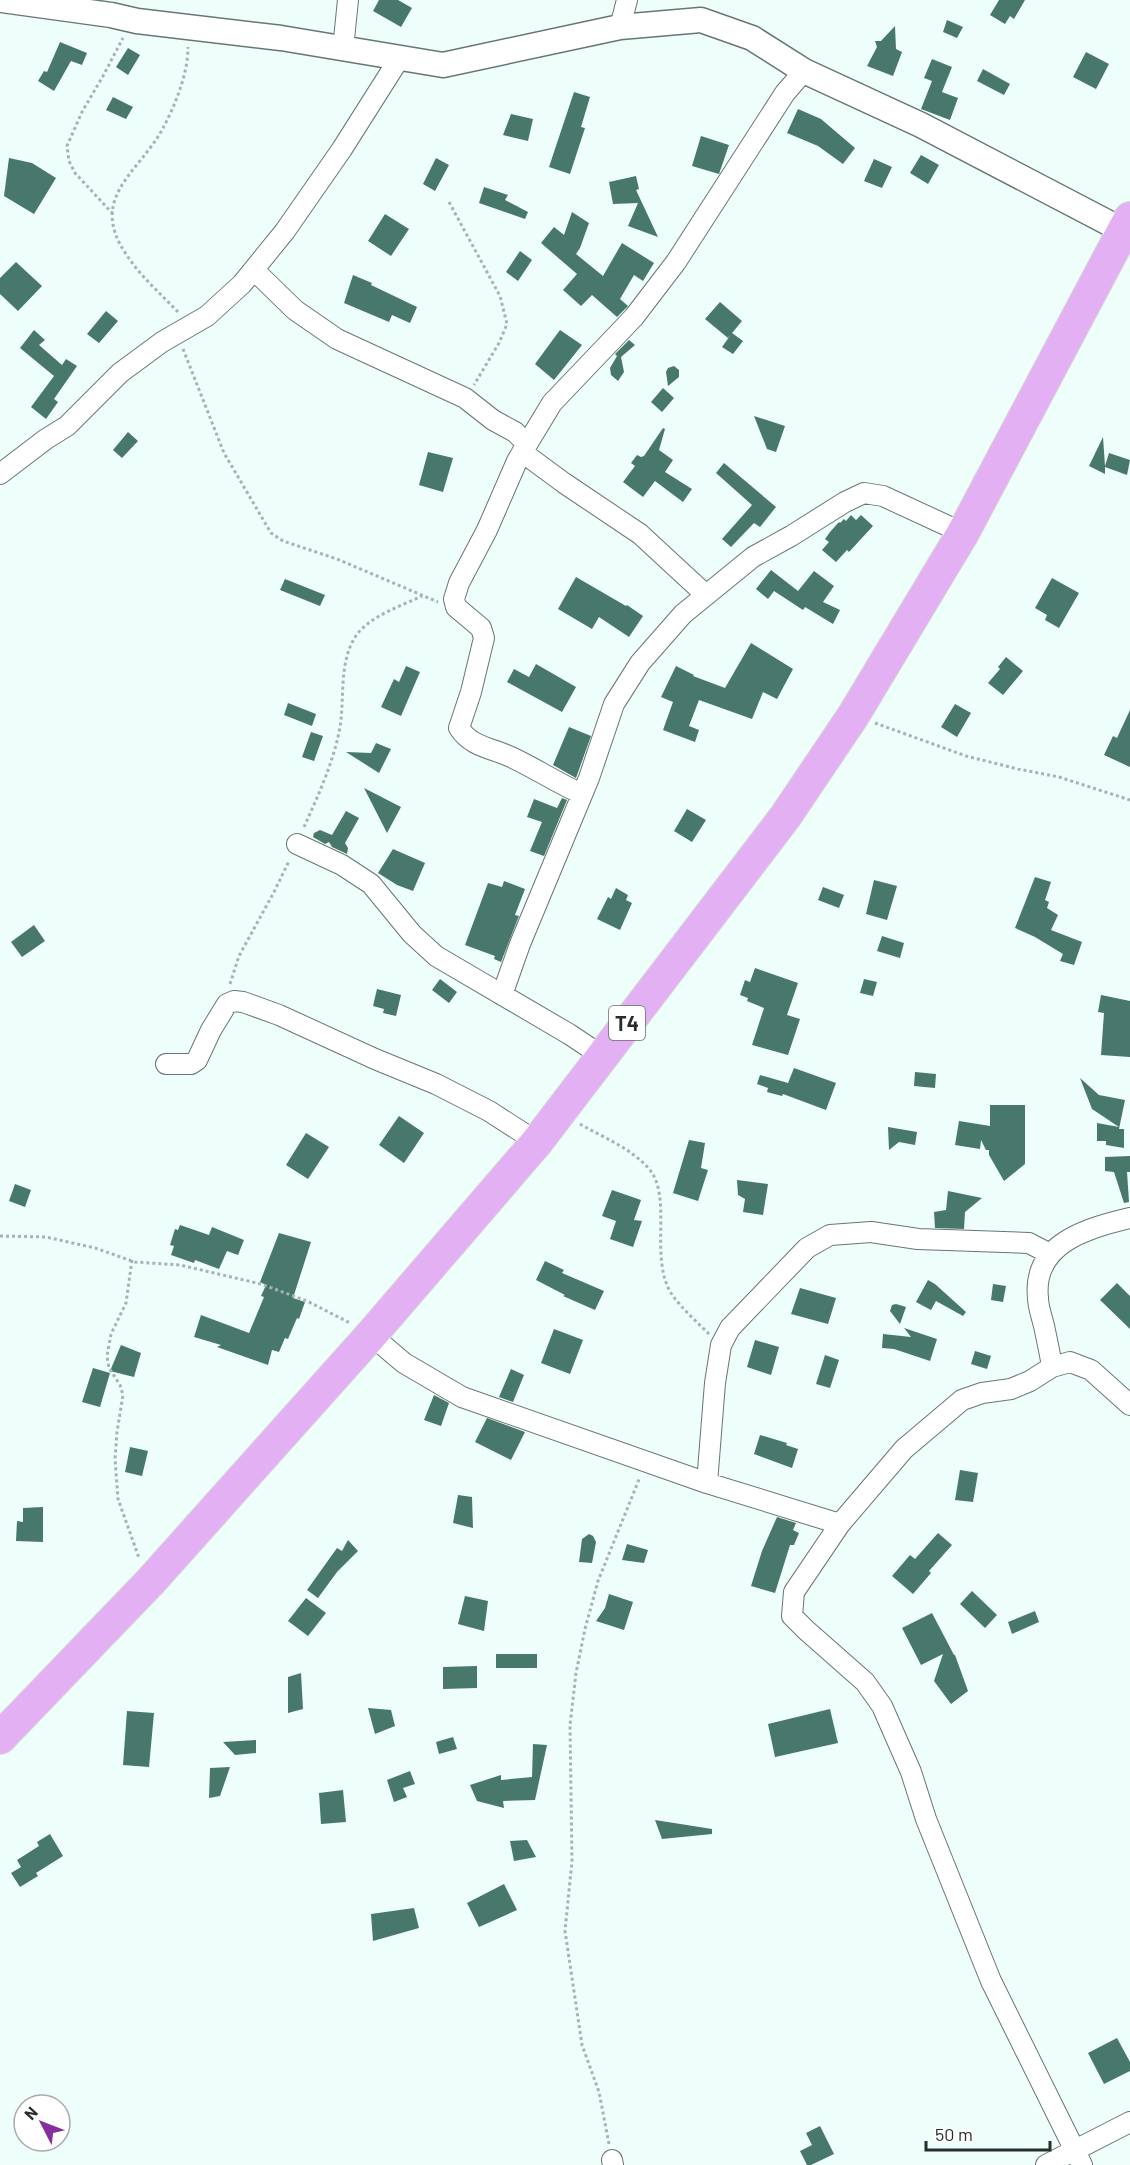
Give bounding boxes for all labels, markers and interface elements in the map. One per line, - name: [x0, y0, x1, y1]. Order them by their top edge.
- road number: T4: [609, 1006, 645, 1040]
- north arrow: [12, 2093, 72, 2153]
- text: N: [20, 2102, 41, 2123]
- scale bar: [926, 2114, 1050, 2152]
- text: 50 m: [935, 2123, 973, 2145]

